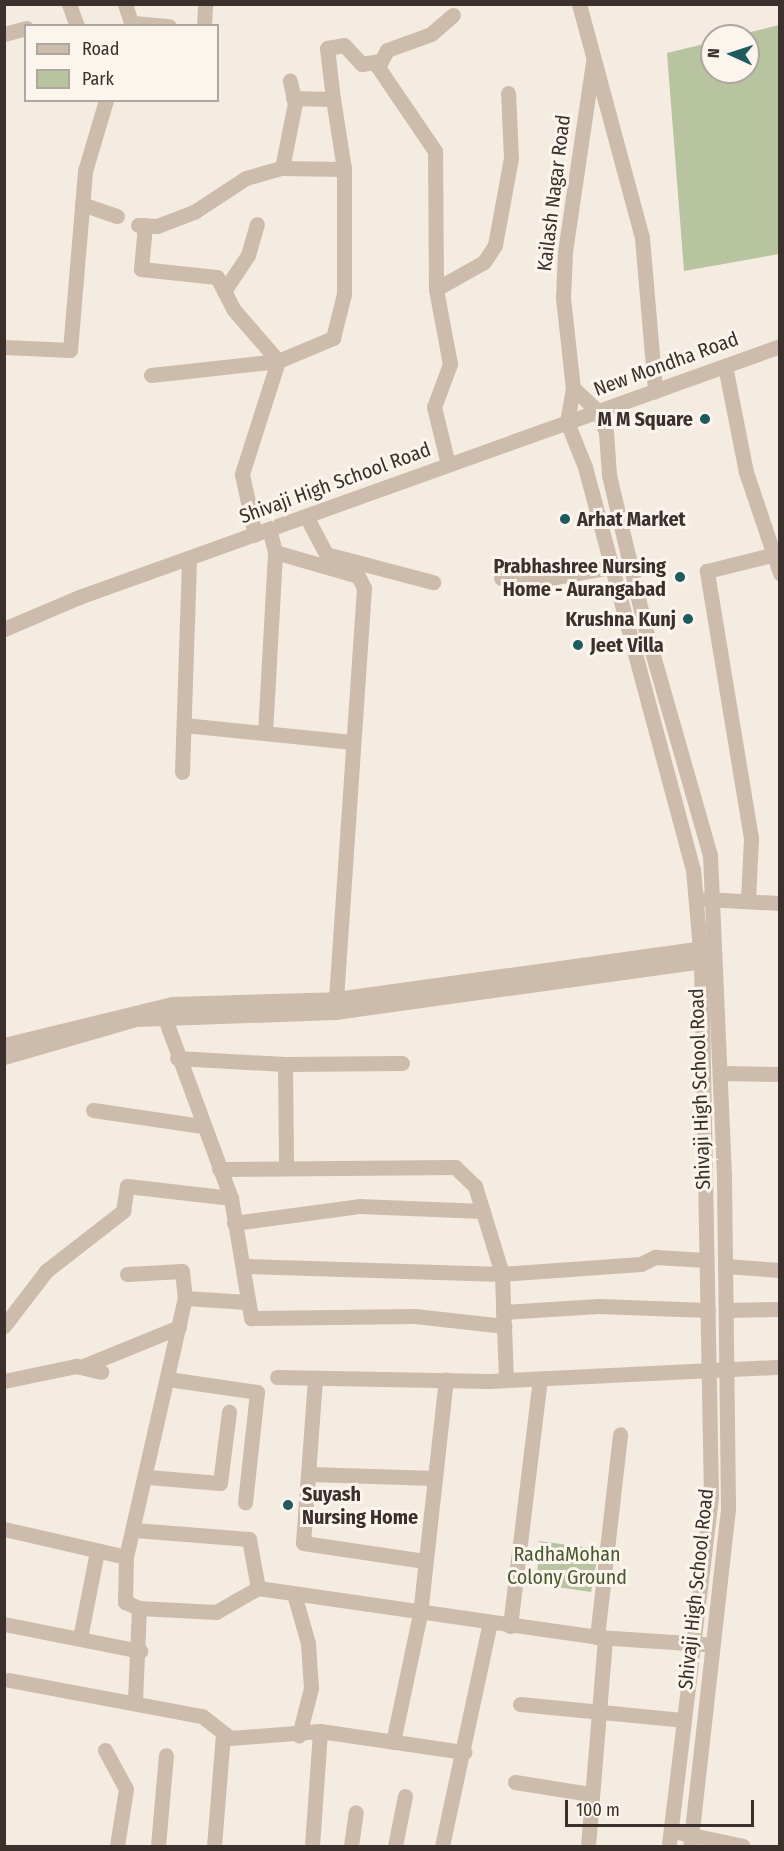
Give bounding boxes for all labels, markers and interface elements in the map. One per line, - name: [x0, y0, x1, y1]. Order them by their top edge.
- legend: [24, 24, 219, 102]
- north arrow: [700, 24, 760, 84]
- text: Road: [82, 38, 119, 60]
- text: N: [704, 48, 723, 58]
- text: Park: [82, 68, 114, 90]
- street label: Kailash Nagar Road: [532, 113, 576, 273]
- street label: New Mondha Road: [590, 327, 742, 401]
- place label: M M Square: [597, 407, 693, 431]
- marker: M M Square: [698, 412, 712, 426]
- street label: Shivaji High School Road: [236, 437, 434, 529]
- place label: Arhat Market: [577, 507, 686, 531]
- marker: Arhat Market: [558, 512, 572, 526]
- place label: Prabhashree Nursing Home - Aurangabad: [493, 554, 666, 601]
- marker: Prabhashree Nursing Home - Aurangabad: [671, 568, 689, 586]
- place label: Krushna Kunj: [565, 607, 676, 631]
- marker: Krushna Kunj: [681, 612, 695, 626]
- place label: Jeet Villa: [590, 633, 664, 657]
- marker: Jeet Villa: [571, 638, 585, 652]
- street label: Shivaji High School Road: [684, 988, 716, 1190]
- place label: Suyash Nursing Home: [302, 1482, 418, 1529]
- street label: Shivaji High School Road: [674, 1487, 718, 1691]
- marker: Suyash Nursing Home: [279, 1496, 297, 1514]
- park label: RadhaMohan Colony Ground: [507, 1543, 627, 1590]
- scale bar: [568, 1788, 757, 1826]
- text: 100 m: [576, 1799, 620, 1821]

